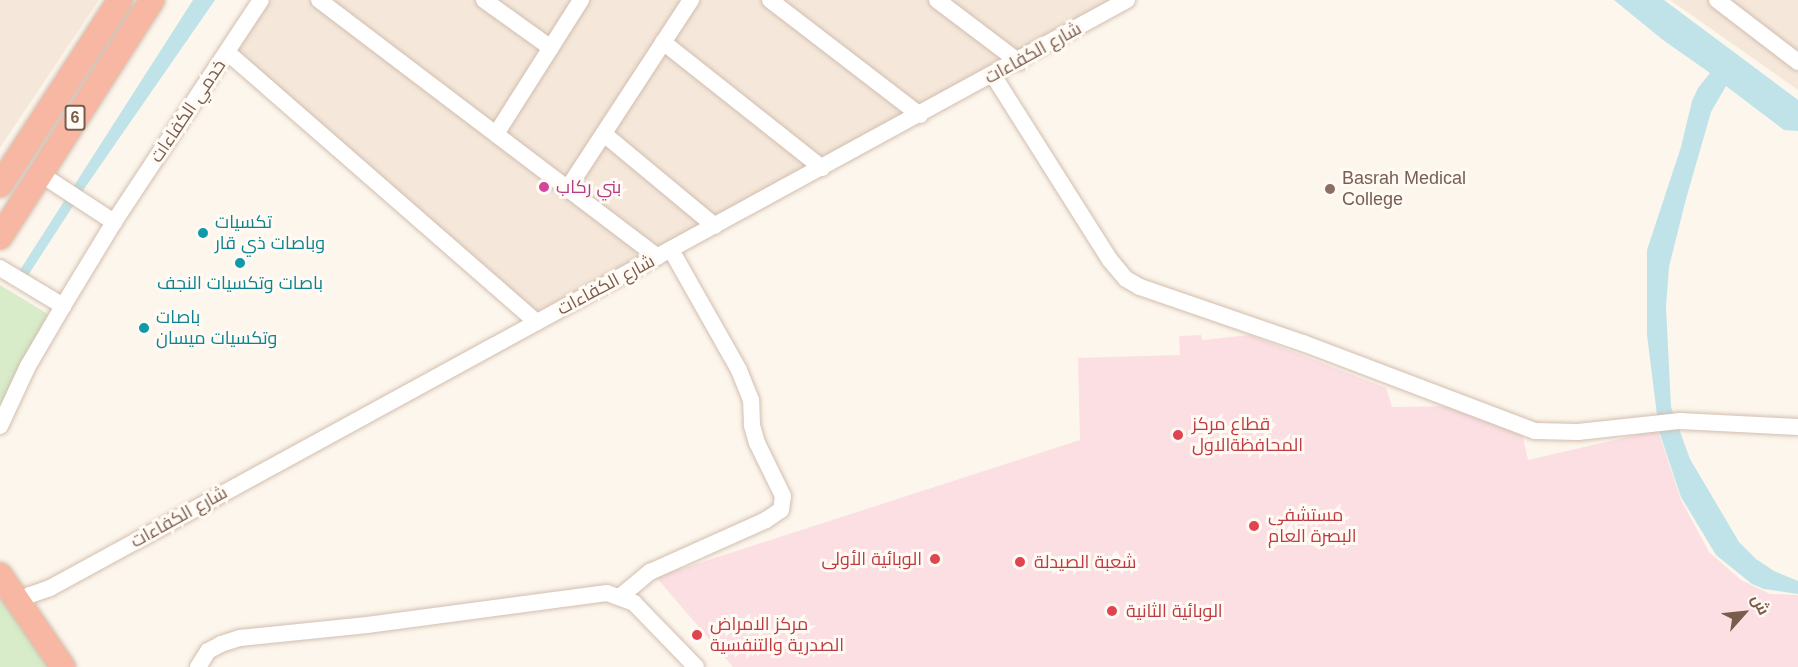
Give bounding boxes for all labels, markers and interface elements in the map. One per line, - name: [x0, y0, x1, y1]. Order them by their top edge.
- street label: شارع الكفاءات: [981, 18, 1085, 88]
- street label: خدمي الكفاءات: [146, 55, 230, 167]
- road number: 6: [64, 105, 86, 131]
- place label: Basrah Medical College: [1342, 168, 1466, 210]
- place label: بني ركاب: [556, 176, 621, 198]
- marker: بني ركاب: [537, 180, 551, 194]
- marker: Basrah Medical College: [1323, 182, 1337, 196]
- place label: تكسيات وباصات ذي قار: [215, 212, 325, 254]
- marker: تكسيات وباصات ذي قار: [196, 226, 210, 240]
- street label: شارع الكفاءات: [554, 250, 658, 320]
- marker: باصات وتكسيات النجف: [233, 256, 247, 270]
- place label: باصات وتكسيات النجف: [157, 272, 323, 294]
- place label: باصات وتكسيات ميسان: [156, 307, 277, 350]
- marker: باصات وتكسيات ميسان: [137, 321, 151, 335]
- place label: قطاع مركز المحافظةالاول: [1192, 414, 1303, 456]
- marker: قطاع مركز المحافظةالاول: [1169, 426, 1187, 444]
- street label: شارع الكفاءات: [127, 482, 231, 552]
- place label: مستشفى البصرة العام: [1268, 505, 1357, 548]
- marker: مستشفى البصرة العام: [1245, 517, 1263, 535]
- place label: الوبائية الأولى: [822, 548, 922, 570]
- marker: الوبائية الأولى: [926, 550, 944, 568]
- place label: شعبة الصيدلة: [1034, 551, 1136, 573]
- marker: شعبة الصيدلة: [1011, 553, 1029, 571]
- north arrow: [1714, 583, 1774, 643]
- text: ش: [1748, 592, 1773, 618]
- place label: الوبائية الثانية: [1126, 600, 1223, 622]
- marker: الوبائية الثانية: [1103, 602, 1121, 620]
- place label: مركز الامراض الصدرية والتنفسية: [710, 614, 844, 656]
- marker: مركز الامراض الصدرية والتنفسية: [688, 626, 706, 644]

